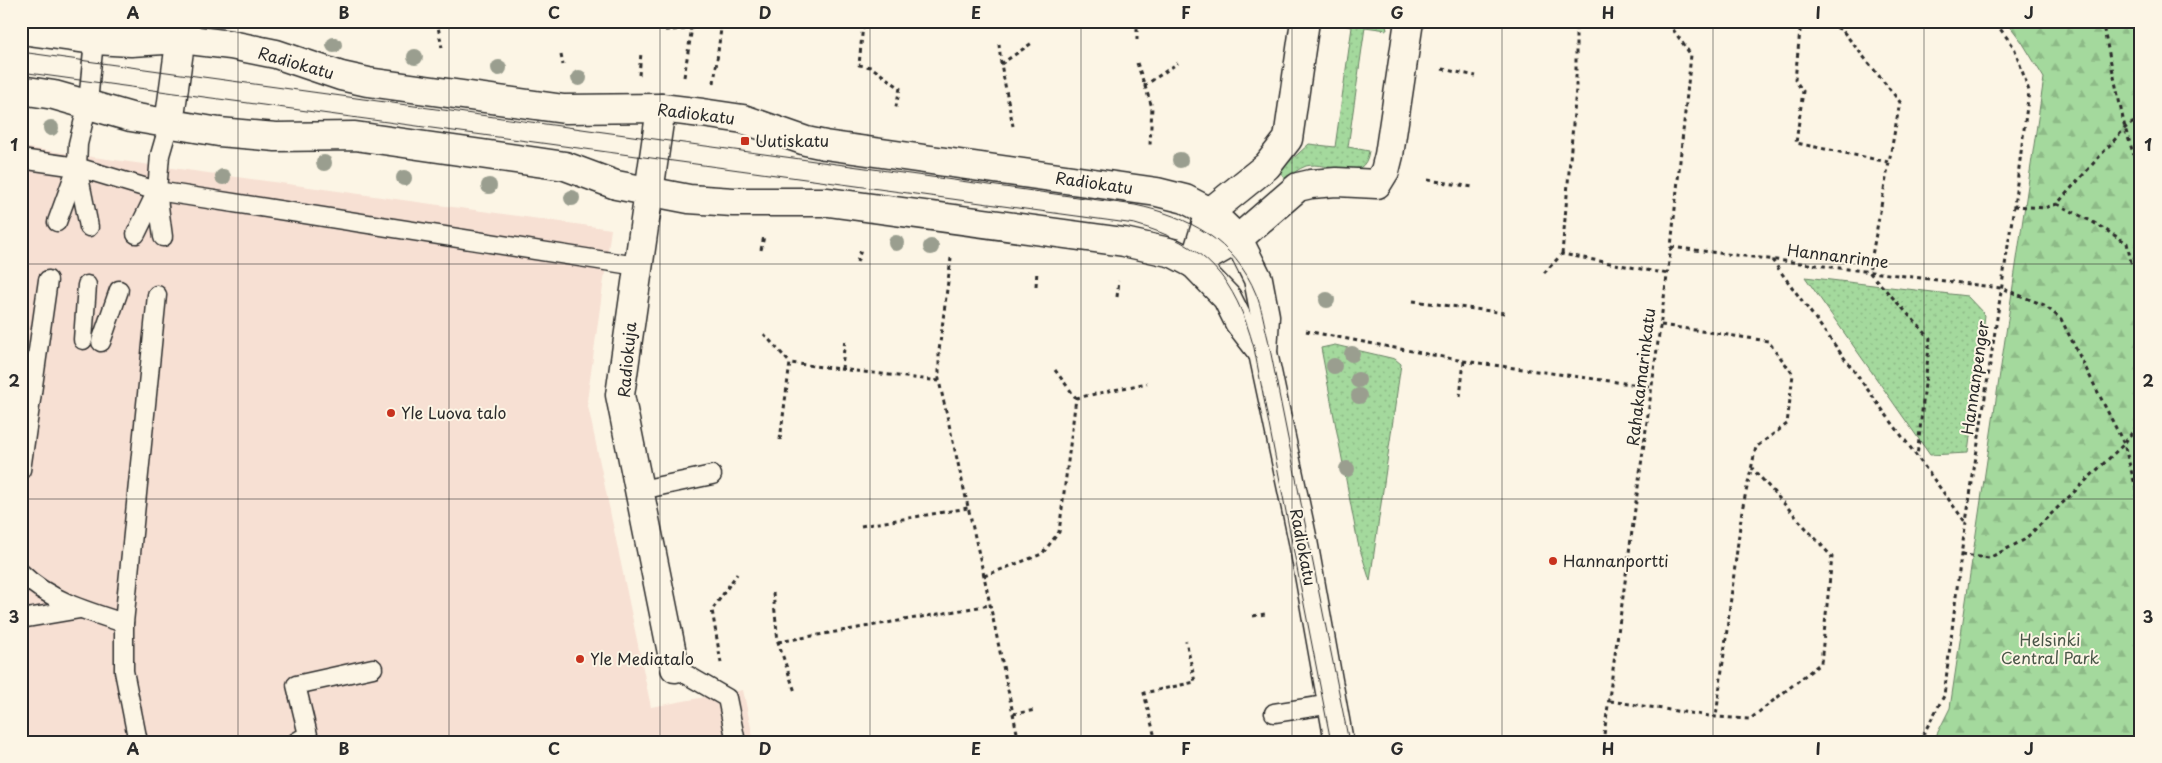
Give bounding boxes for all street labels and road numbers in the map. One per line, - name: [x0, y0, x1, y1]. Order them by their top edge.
- street label: Radiokatu: [255, 40, 337, 84]
- street label: Radiokatu: [656, 96, 736, 130]
- street label: Radiokatu: [1054, 165, 1135, 199]
- street label: Hannanrinne: [1786, 237, 1891, 273]
- street label: Rahakamarinkatu: [1620, 306, 1660, 447]
- street label: Hannanpenger: [1954, 319, 1994, 436]
- street label: Radiokuja: [611, 321, 641, 399]
- street label: Radiokatu: [1285, 506, 1323, 587]

